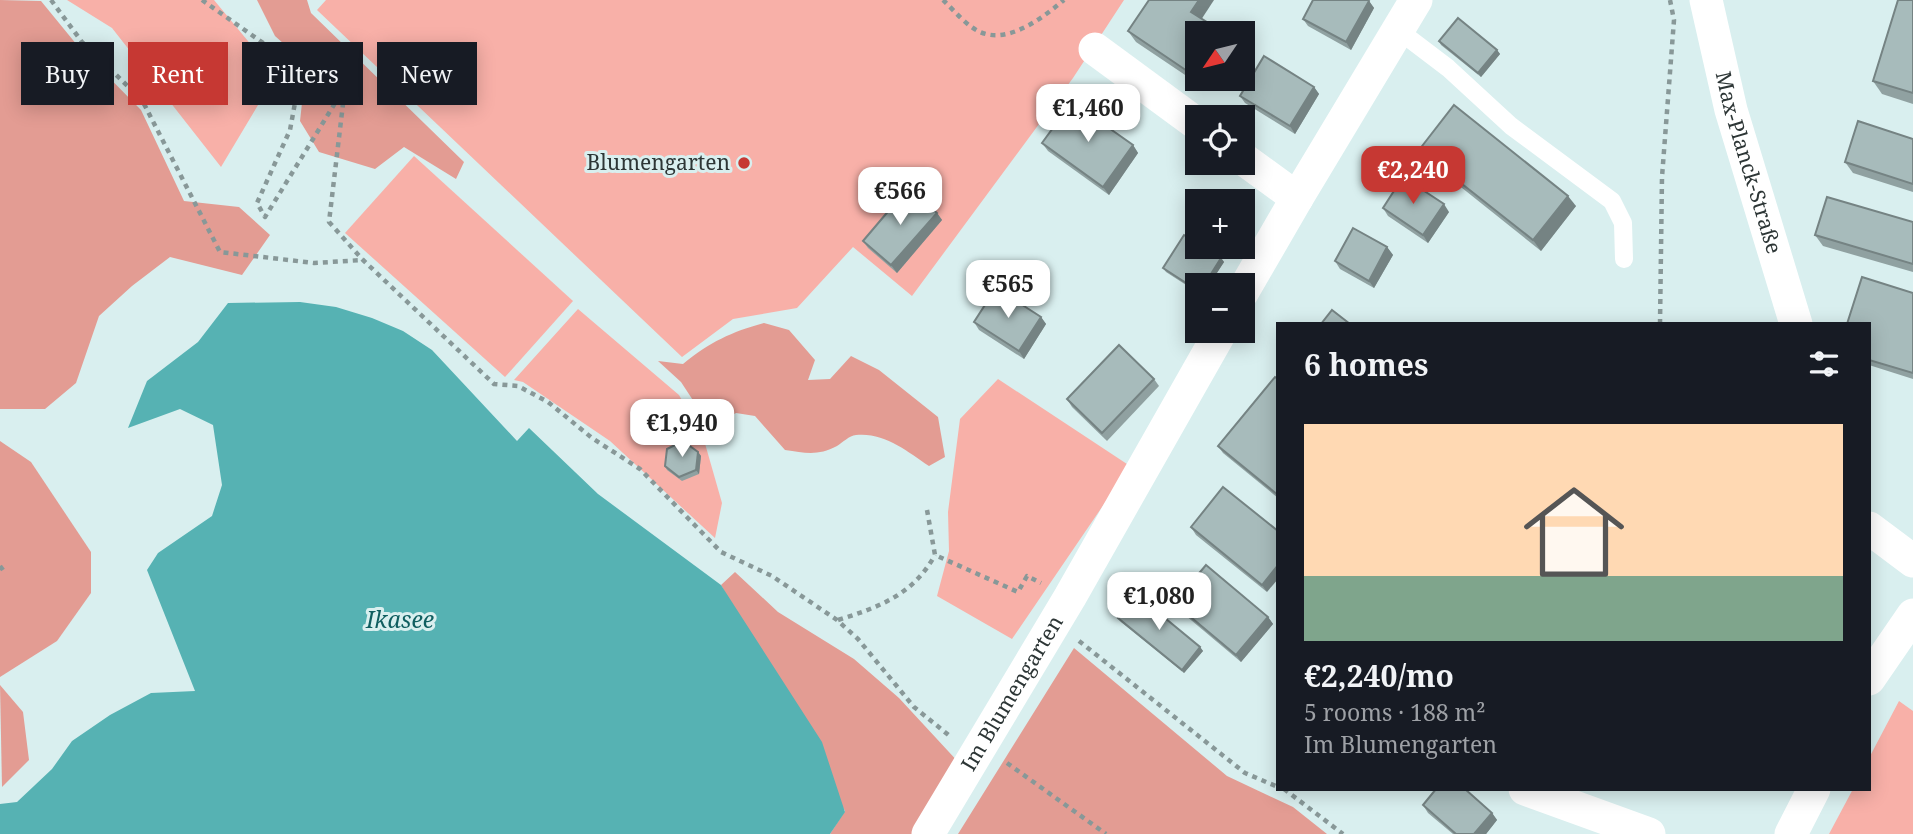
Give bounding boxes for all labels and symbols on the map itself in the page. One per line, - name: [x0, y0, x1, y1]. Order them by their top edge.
- north arrow: [1185, 21, 1255, 91]
- street label: Max-Planck-Straße: [1710, 68, 1789, 257]
- pin: €1,460: [1031, 85, 1145, 144]
- pin: €2,240: [1356, 146, 1470, 206]
- place label: Blumengarten: [587, 148, 730, 176]
- marker: Blumengarten: [736, 155, 752, 171]
- pin: €566: [859, 168, 941, 227]
- pin: €565: [967, 260, 1049, 320]
- pin: €1,940: [625, 400, 739, 459]
- pin: €1,080: [1102, 572, 1216, 632]
- water label: Ikasee: [365, 603, 434, 635]
- street label: Im Blumengarten: [954, 610, 1069, 776]

